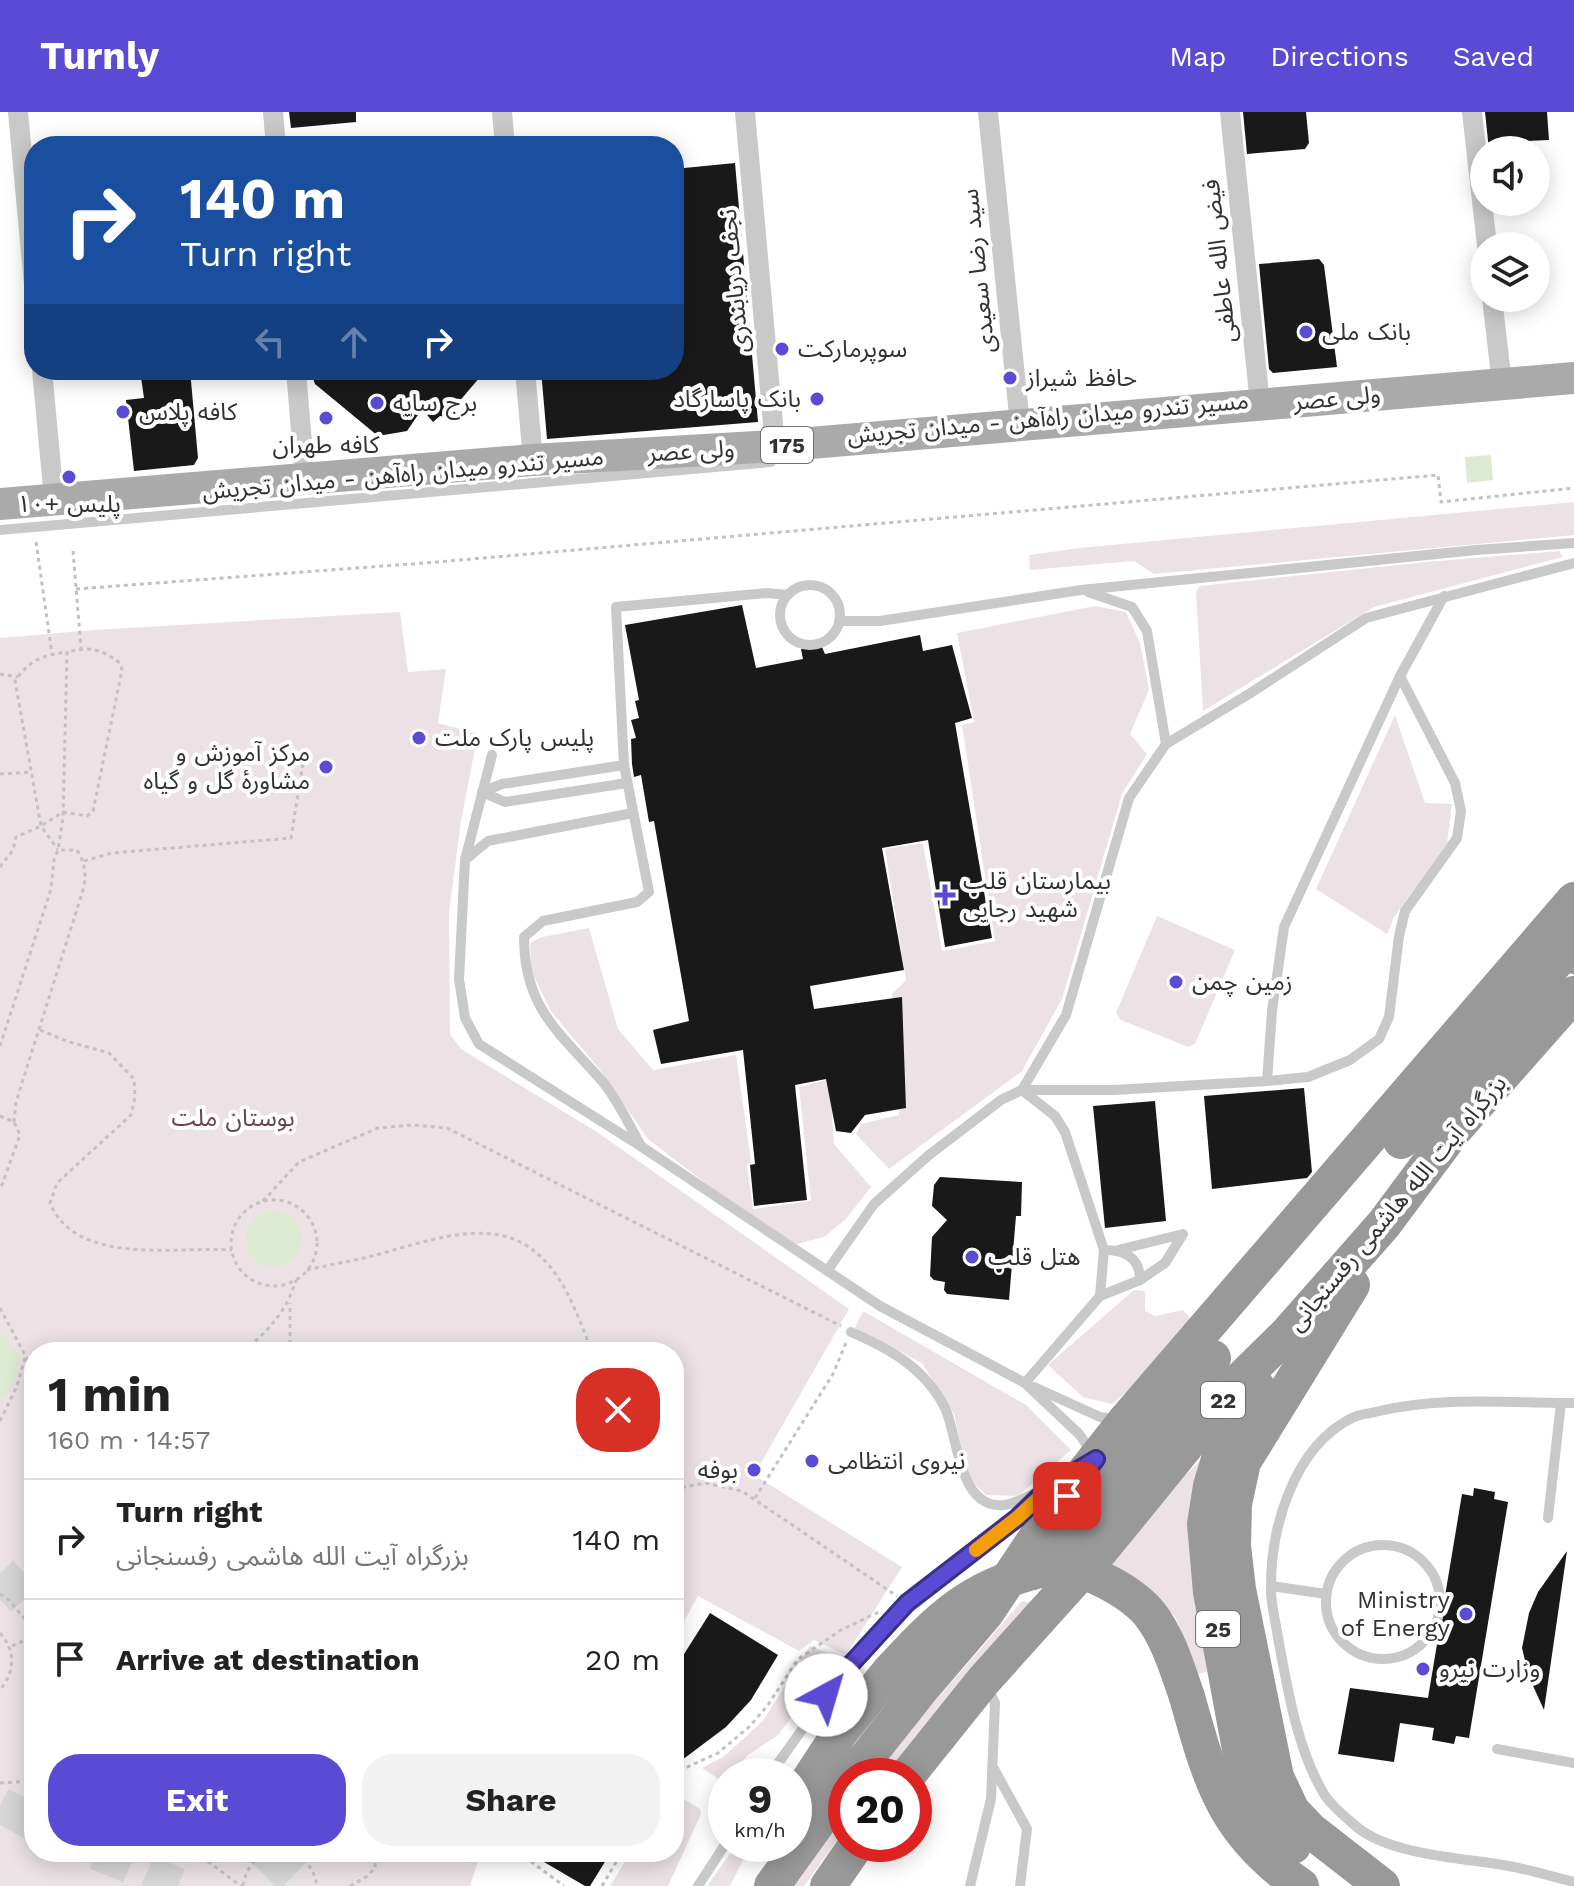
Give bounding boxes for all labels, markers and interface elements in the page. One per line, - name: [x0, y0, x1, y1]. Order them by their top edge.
- text: Turnly: [40, 34, 159, 78]
- text: Map: [1169, 40, 1226, 73]
- text: Directions: [1270, 40, 1409, 73]
- text: Saved: [1453, 40, 1534, 73]
- map controls: [1470, 136, 1550, 312]
- button: sound: [1470, 136, 1550, 216]
- text: 140 m: [180, 166, 345, 232]
- icon: right: [48, 168, 152, 272]
- street label: فیض الله عاطفی: [1196, 178, 1242, 344]
- street label: سید رضا سعیدی: [955, 188, 1001, 354]
- street label: نجف دریابندری: [714, 208, 754, 354]
- button: layers: [1470, 232, 1550, 312]
- text: Turn right: [180, 233, 351, 275]
- place label: بانک ملی: [1322, 318, 1411, 346]
- icon: left: [248, 320, 292, 364]
- icon: ahead: [332, 320, 376, 364]
- icon: right: [416, 320, 460, 364]
- marker: بانک ملی: [1297, 323, 1315, 341]
- place label: سوپرمارکت: [798, 335, 907, 364]
- marker: سوپرمارکت: [773, 340, 791, 358]
- place label: حافظ شیراز: [1025, 364, 1137, 392]
- marker: حافظ شیراز: [1001, 369, 1019, 387]
- street label: ولی عصر: [1291, 380, 1382, 416]
- place label: بانک پاسارگاد: [673, 385, 801, 414]
- street label: مسیر تندرو میدان راه‌آهن - میدان تجریش: [846, 386, 1250, 450]
- place label: برج سایه: [393, 389, 477, 420]
- marker: بانک پاسارگاد: [808, 390, 826, 408]
- marker: برج سایه: [368, 394, 386, 412]
- place label: کافه پلاس: [139, 398, 238, 427]
- marker: کافه پلاس: [114, 403, 132, 421]
- marker: کافه طهران: [317, 409, 335, 427]
- road number: 175: [761, 427, 813, 463]
- place label: کافه طهران: [273, 431, 381, 459]
- street label: ولی عصر: [646, 435, 735, 467]
- street label: مسیر تندرو میدان راه‌آهن - میدان تجریش: [201, 442, 605, 506]
- marker: پلیس +۱۰: [60, 468, 78, 486]
- place label: پلیس +۱۰: [17, 490, 121, 519]
- place label: پلیس پارک ملت: [435, 724, 594, 753]
- marker: پلیس پارک ملت: [410, 729, 428, 747]
- place label: مرکز آموزش و مشاورهٔ گل و گیاه: [143, 739, 310, 795]
- marker: مرکز آموزش و مشاورهٔ گل و گیاه: [317, 758, 335, 776]
- place label: بیمارستان قلب شهید رجایی: [963, 867, 1111, 923]
- marker: بیمارستان قلب شهید رجایی: [934, 884, 956, 906]
- place label: زمین چمن: [1192, 968, 1293, 997]
- marker: زمین چمن: [1167, 973, 1185, 991]
- street label: بزرگراه آیت الله هاشمی رفسنجانی: [1282, 1069, 1512, 1337]
- park label: بوستان ملت: [171, 1104, 295, 1132]
- place label: هتل قلب: [988, 1243, 1081, 1271]
- marker: هتل قلب: [963, 1248, 981, 1266]
- text: 1 min: [48, 1366, 171, 1423]
- button: close: [576, 1368, 660, 1452]
- road number: 22: [1201, 1382, 1245, 1418]
- text: 160 m · 14:57: [48, 1425, 210, 1455]
- place label: نیروی انتظامی: [828, 1447, 965, 1475]
- marker: نیروی انتظامی: [803, 1452, 821, 1470]
- place label: بوفه: [698, 1456, 738, 1484]
- marker: بوفه: [745, 1461, 763, 1479]
- pin: [1033, 1462, 1101, 1530]
- icon: arrive: [1045, 1474, 1089, 1518]
- text: Turn right: [116, 1494, 262, 1529]
- icon: right: [48, 1517, 92, 1561]
- text: 140 m: [572, 1522, 660, 1557]
- text: بزرگراه آیت الله هاشمی رفسنجانی: [116, 1541, 469, 1571]
- place label: Ministry of Energy: [1341, 1586, 1451, 1642]
- marker: Ministry of Energy: [1457, 1605, 1475, 1623]
- road number: 25: [1196, 1611, 1240, 1647]
- icon: arrive: [48, 1637, 92, 1681]
- text: Arrive at destination: [116, 1642, 420, 1677]
- text: 20 m: [585, 1642, 660, 1677]
- position arrow: [784, 1653, 868, 1737]
- place label: وزارت نیرو: [1439, 1655, 1540, 1683]
- marker: وزارت نیرو: [1414, 1660, 1432, 1678]
- button: Exit: [48, 1754, 346, 1846]
- button: Share: [362, 1754, 660, 1846]
- speed limit sign: 20: [828, 1758, 932, 1862]
- text: 9: [748, 1776, 772, 1823]
- text: km/h: [734, 1818, 786, 1842]

